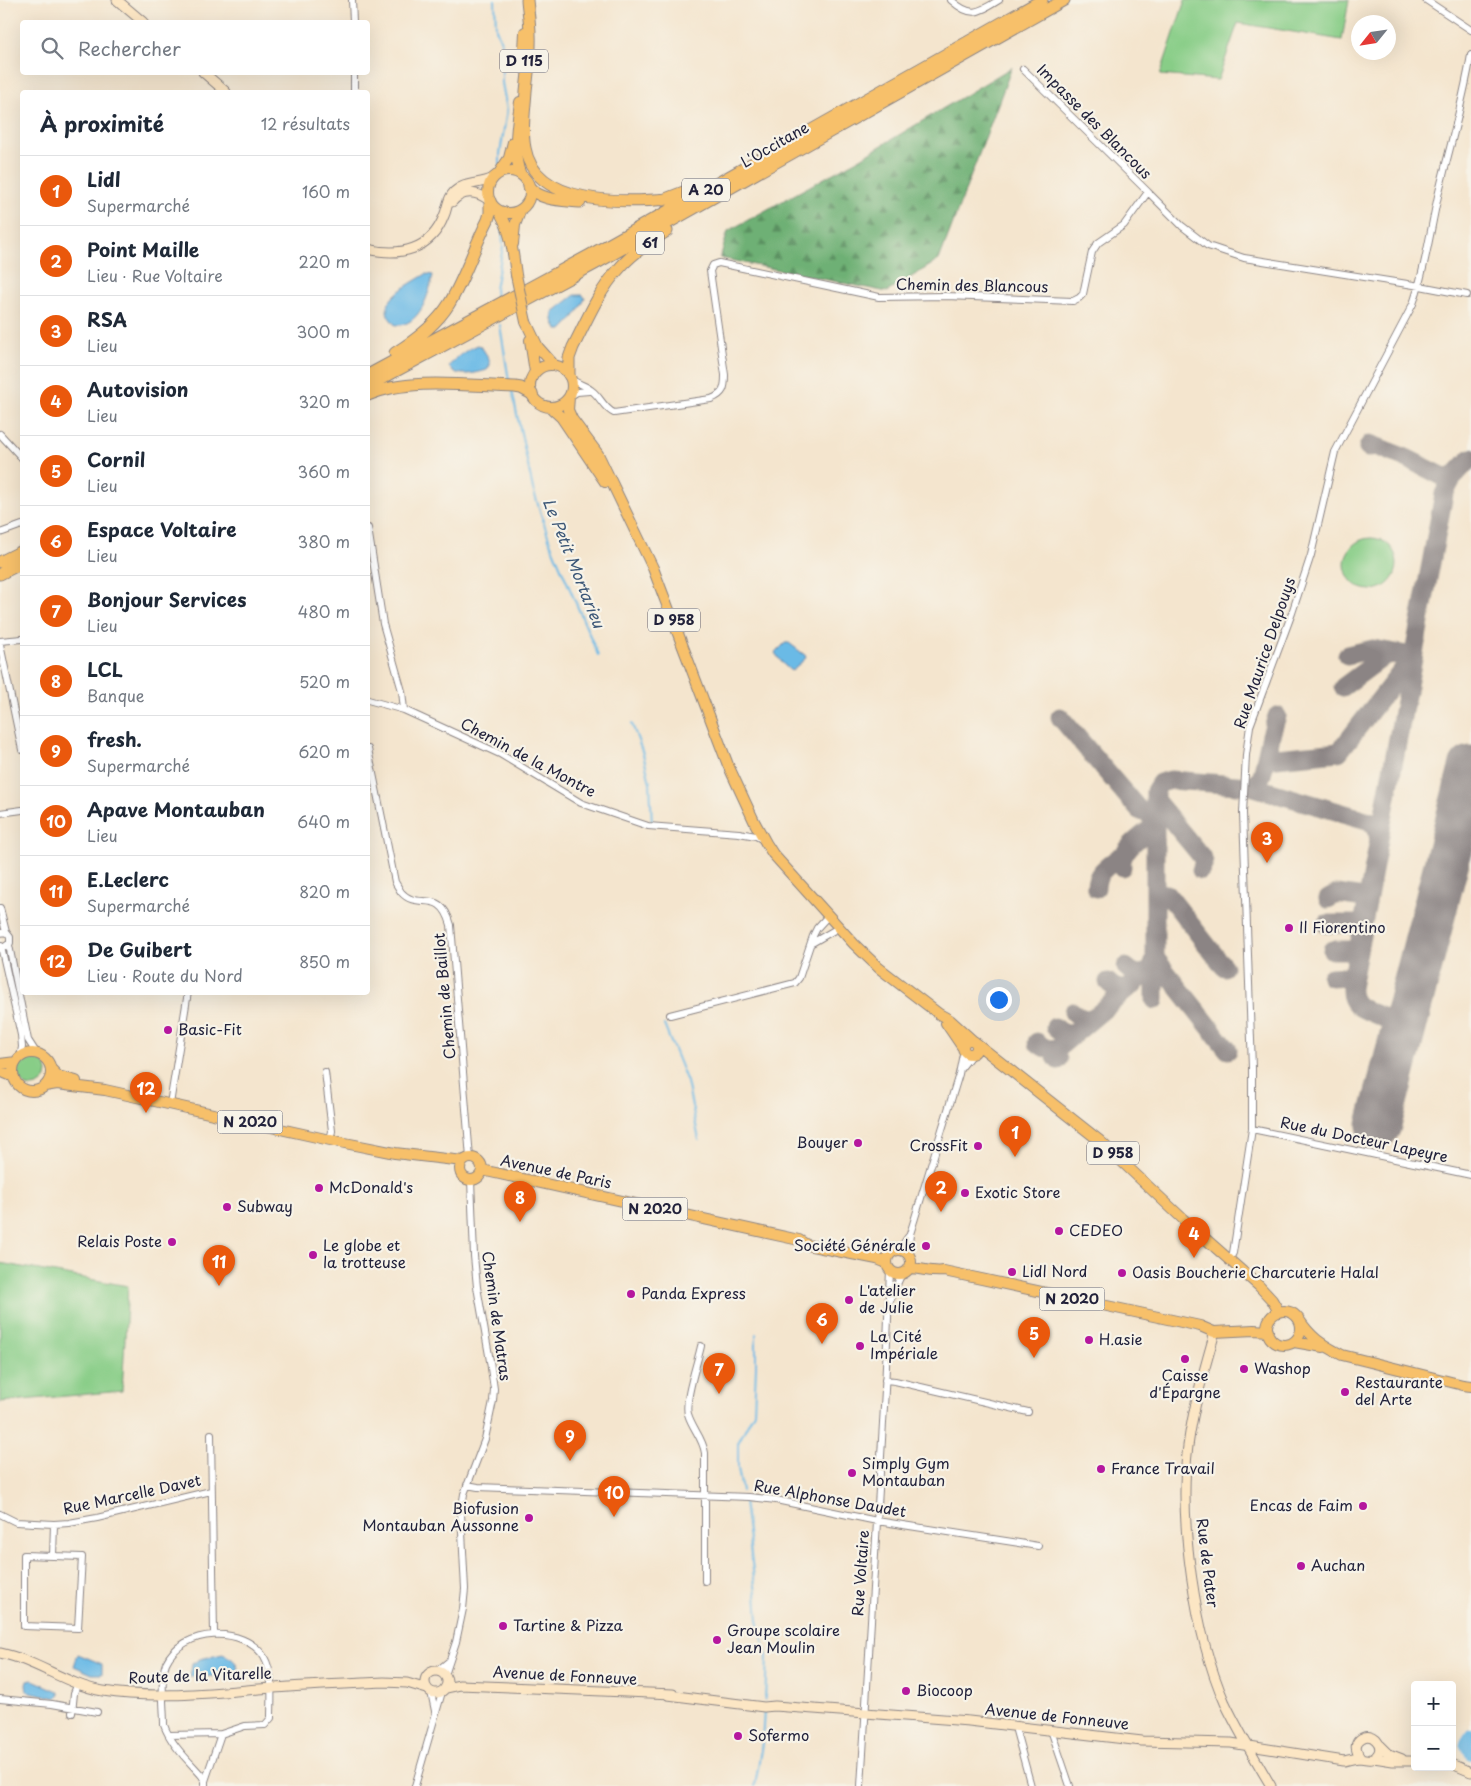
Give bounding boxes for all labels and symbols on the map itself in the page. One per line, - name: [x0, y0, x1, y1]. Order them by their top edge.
- north arrow: [1351, 15, 1396, 60]
- road number: D 115: [500, 49, 548, 72]
- street label: Impasse des Blancous: [1032, 58, 1158, 184]
- street label: L'Occitane: [736, 115, 813, 173]
- road number: A 20: [682, 178, 730, 202]
- road number: 61: [636, 232, 664, 254]
- street label: Chemin des Blancous: [896, 272, 1049, 297]
- water label: Le Petit Mortarieu: [538, 494, 612, 632]
- street label: Rue Maurice Delpouys: [1227, 574, 1300, 731]
- road number: D 958: [648, 608, 700, 632]
- street label: Chemin de la Montre: [457, 711, 601, 802]
- pin: 3: [1251, 822, 1283, 863]
- place label: Il Fiorentino: [1299, 915, 1386, 938]
- marker: Il Fiorentino: [1283, 922, 1295, 934]
- street label: Chemin de Baillot: [427, 932, 460, 1060]
- your location: [986, 987, 1012, 1013]
- place label: Basic-Fit: [178, 1017, 242, 1040]
- marker: Basic-Fit: [162, 1024, 174, 1036]
- pin: 12: [130, 1072, 162, 1113]
- road number: N 2020: [218, 1110, 282, 1134]
- street label: Rue du Docteur Lapeyre: [1278, 1110, 1450, 1168]
- pin: 1: [999, 1116, 1031, 1157]
- place label: Bouyer: [796, 1130, 848, 1153]
- place label: CrossFit: [910, 1133, 968, 1156]
- marker: Bouyer: [852, 1137, 864, 1149]
- marker: CrossFit: [972, 1140, 984, 1152]
- road number: D 958: [1087, 1142, 1139, 1164]
- street label: Avenue de Paris: [499, 1148, 614, 1194]
- pin: 2: [925, 1171, 957, 1212]
- place label: McDonald's: [329, 1175, 413, 1198]
- place label: Exotic Store: [975, 1180, 1061, 1203]
- pin: 8: [504, 1181, 536, 1222]
- marker: McDonald's: [313, 1182, 325, 1194]
- marker: Exotic Store: [959, 1187, 971, 1199]
- place label: Subway: [237, 1194, 293, 1217]
- road number: N 2020: [622, 1198, 688, 1220]
- marker: Subway: [221, 1201, 233, 1213]
- pin: 4: [1178, 1217, 1210, 1258]
- place label: CEDEO: [1069, 1218, 1123, 1241]
- marker: CEDEO: [1053, 1225, 1065, 1237]
- place label: Relais Poste: [77, 1229, 162, 1252]
- place label: Le globe et la trotteuse: [323, 1233, 406, 1273]
- place label: Société Générale: [794, 1233, 916, 1256]
- marker: Relais Poste: [166, 1236, 178, 1248]
- marker: Société Générale: [920, 1240, 932, 1252]
- pin: 11: [203, 1245, 235, 1286]
- marker: Le globe et la trotteuse: [307, 1249, 319, 1261]
- street label: Chemin de Matras: [477, 1249, 518, 1382]
- place label: Lidl Nord: [1022, 1259, 1088, 1282]
- place label: Oasis Boucherie Charcuterie Halal: [1132, 1260, 1379, 1283]
- marker: Lidl Nord: [1006, 1266, 1018, 1278]
- marker: Oasis Boucherie Charcuterie Halal: [1116, 1267, 1128, 1279]
- place label: L'atelier de Julie: [859, 1278, 916, 1318]
- place label: Panda Express: [641, 1281, 746, 1304]
- marker: Panda Express: [625, 1288, 637, 1300]
- road number: N 2020: [1040, 1288, 1104, 1310]
- marker: L'atelier de Julie: [843, 1294, 855, 1306]
- pin: 6: [806, 1303, 838, 1344]
- pin: 5: [1018, 1317, 1050, 1358]
- place label: La Cité Impériale: [870, 1324, 938, 1364]
- place label: H.asie: [1099, 1327, 1143, 1350]
- marker: H.asie: [1083, 1334, 1095, 1346]
- marker: La Cité Impériale: [854, 1340, 866, 1352]
- pin: 7: [703, 1353, 735, 1394]
- marker: Caisse d'Épargne: [1179, 1353, 1191, 1365]
- place label: Washop: [1254, 1356, 1311, 1379]
- place label: Caisse d'Épargne: [1149, 1363, 1221, 1403]
- marker: Washop: [1238, 1363, 1250, 1375]
- place label: Restaurante del Arte: [1355, 1370, 1443, 1410]
- marker: Restaurante del Arte: [1339, 1386, 1351, 1398]
- pin: 9: [554, 1420, 586, 1461]
- place label: Simply Gym Montauban: [862, 1451, 950, 1491]
- place label: France Travail: [1111, 1456, 1215, 1479]
- marker: France Travail: [1095, 1463, 1107, 1475]
- marker: Simply Gym Montauban: [846, 1467, 858, 1479]
- street label: Rue Marcelle Davet: [61, 1468, 203, 1519]
- street label: Rue Alphonse Daudet: [752, 1473, 908, 1522]
- pin: 10: [598, 1476, 630, 1517]
- place label: Encas de Faim: [1250, 1493, 1353, 1516]
- place label: Biofusion Montauban Aussonne: [363, 1496, 519, 1536]
- marker: Encas de Faim: [1357, 1500, 1369, 1512]
- marker: Biofusion Montauban Aussonne: [523, 1512, 535, 1524]
- street label: Rue de Pater: [1192, 1517, 1225, 1609]
- street label: Rue Voltaire: [845, 1529, 874, 1617]
- place label: Auchan: [1311, 1553, 1365, 1576]
- marker: Auchan: [1295, 1560, 1307, 1572]
- place label: Tartine & Pizza: [513, 1613, 624, 1636]
- place label: Groupe scolaire Jean Moulin: [727, 1618, 840, 1658]
- marker: Tartine & Pizza: [497, 1620, 509, 1632]
- marker: Groupe scolaire Jean Moulin: [711, 1634, 723, 1646]
- street label: Avenue de Fonneuve: [492, 1659, 638, 1690]
- street label: Route de la Vitarelle: [128, 1661, 272, 1689]
- place label: Biocoop: [916, 1678, 973, 1701]
- marker: Biocoop: [900, 1685, 912, 1697]
- street label: Avenue de Fonneuve: [984, 1697, 1130, 1735]
- place label: Sofermo: [748, 1723, 809, 1746]
- marker: Sofermo: [732, 1730, 744, 1742]

